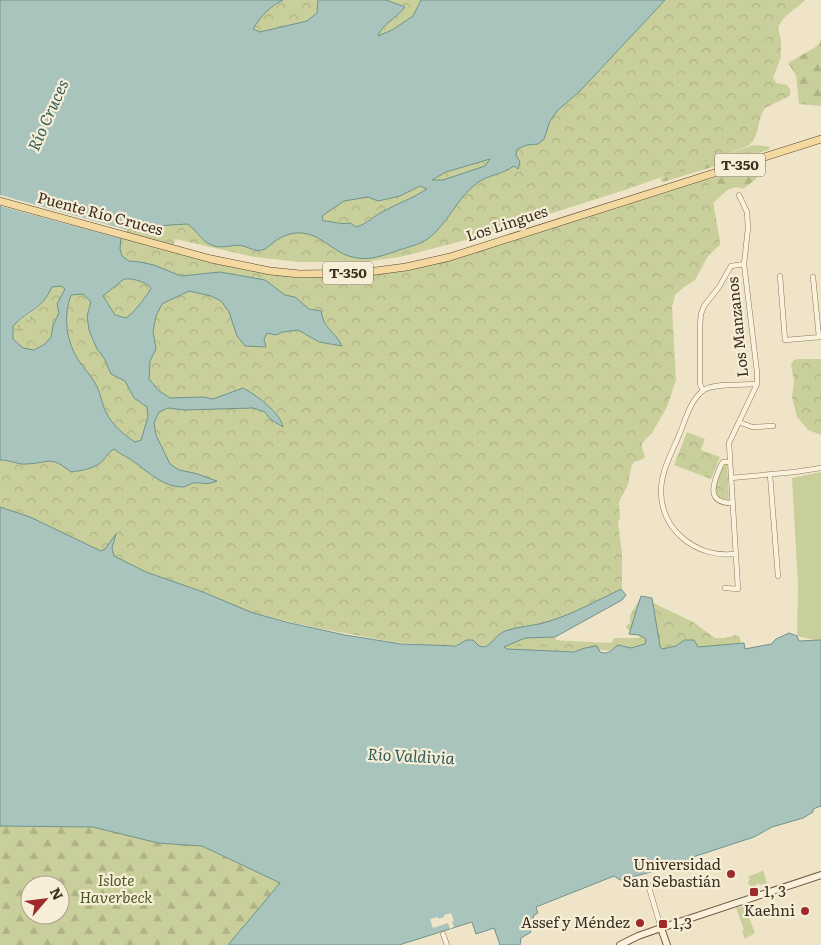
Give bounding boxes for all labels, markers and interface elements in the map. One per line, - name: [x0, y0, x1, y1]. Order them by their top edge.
- water label: Río Cruces: [21, 75, 73, 154]
- road number: T-350: [715, 154, 765, 176]
- street label: Puente Río Cruces: [35, 185, 166, 240]
- street label: Los Lingues: [463, 198, 551, 247]
- road number: T-350: [323, 262, 373, 284]
- street label: Los Manzanos: [720, 276, 753, 379]
- water label: Río Valdivia: [367, 741, 456, 769]
- place label: Universidad San Sebastián: [622, 852, 721, 892]
- park label: Islote Haverbeck: [79, 868, 153, 908]
- marker: Universidad San Sebastián: [725, 868, 737, 880]
- north arrow: [20, 875, 70, 925]
- place label: 1, 3: [764, 879, 786, 902]
- text: N: [46, 884, 69, 904]
- marker: 1, 3: [748, 886, 760, 898]
- place label: Kaehni: [744, 898, 795, 921]
- marker: Kaehni: [799, 905, 811, 917]
- place label: Assef y Méndez: [521, 910, 630, 933]
- place label: 1,3: [673, 911, 692, 934]
- marker: Assef y Méndez: [634, 917, 646, 929]
- marker: 1,3: [657, 918, 669, 930]

